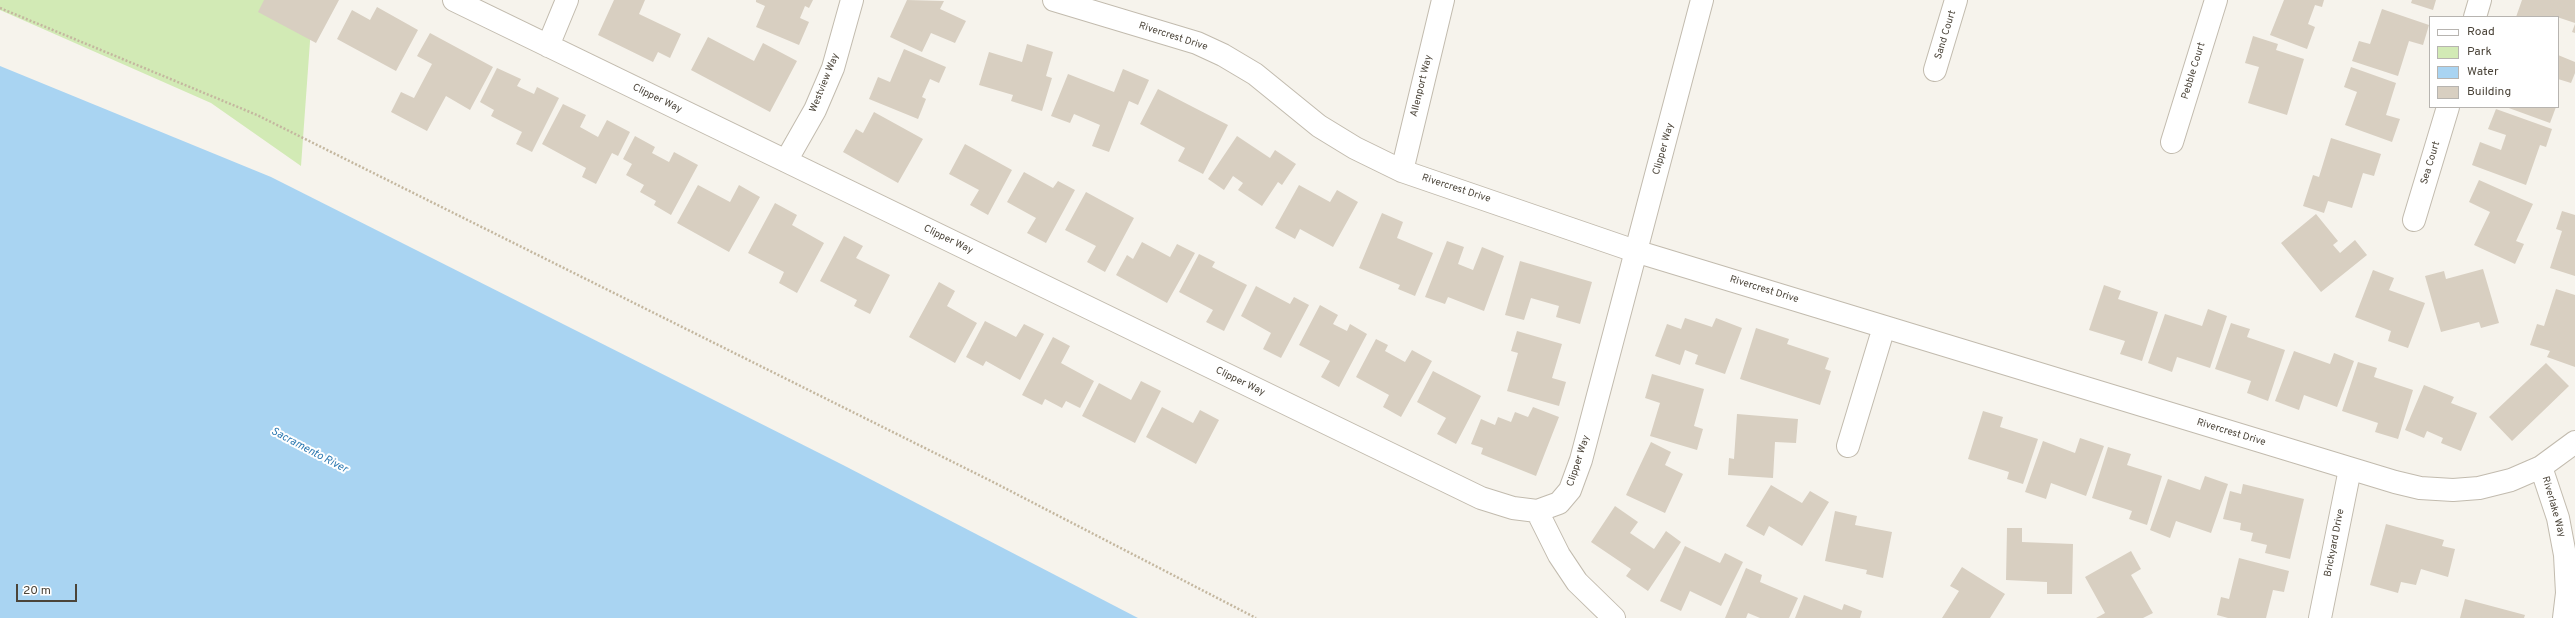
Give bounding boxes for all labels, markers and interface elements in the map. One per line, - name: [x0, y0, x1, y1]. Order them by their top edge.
- street label: Sand Court: [1933, 9, 1959, 61]
- legend: [2429, 16, 2559, 108]
- street label: Rivercrest Drive: [1137, 20, 1209, 54]
- text: Road: [2467, 24, 2495, 40]
- street label: Pebble Court: [2180, 41, 2208, 101]
- text: Park: [2467, 44, 2492, 60]
- street label: Westview Way: [808, 52, 842, 114]
- street label: Allenport Way: [1409, 54, 1435, 118]
- text: Water: [2467, 64, 2499, 80]
- street label: Clipper Way: [630, 82, 684, 116]
- text: Building: [2467, 84, 2511, 100]
- street label: Clipper Way: [1651, 122, 1677, 176]
- street label: Sea Court: [2419, 140, 2443, 186]
- street label: Rivercrest Drive: [1420, 172, 1492, 206]
- street label: Clipper Way: [921, 223, 975, 257]
- street label: Rivercrest Drive: [1728, 274, 1800, 306]
- street label: Clipper Way: [1213, 365, 1267, 399]
- street label: Rivercrest Drive: [2195, 417, 2267, 449]
- water label: Sacramento River: [269, 425, 349, 477]
- street label: Clipper Way: [1565, 434, 1593, 488]
- street label: Riverlake Way: [2539, 475, 2567, 539]
- street label: Brickyard Drive: [2323, 508, 2347, 578]
- scale bar: [18, 576, 79, 602]
- text: 20 m: [23, 583, 51, 599]

